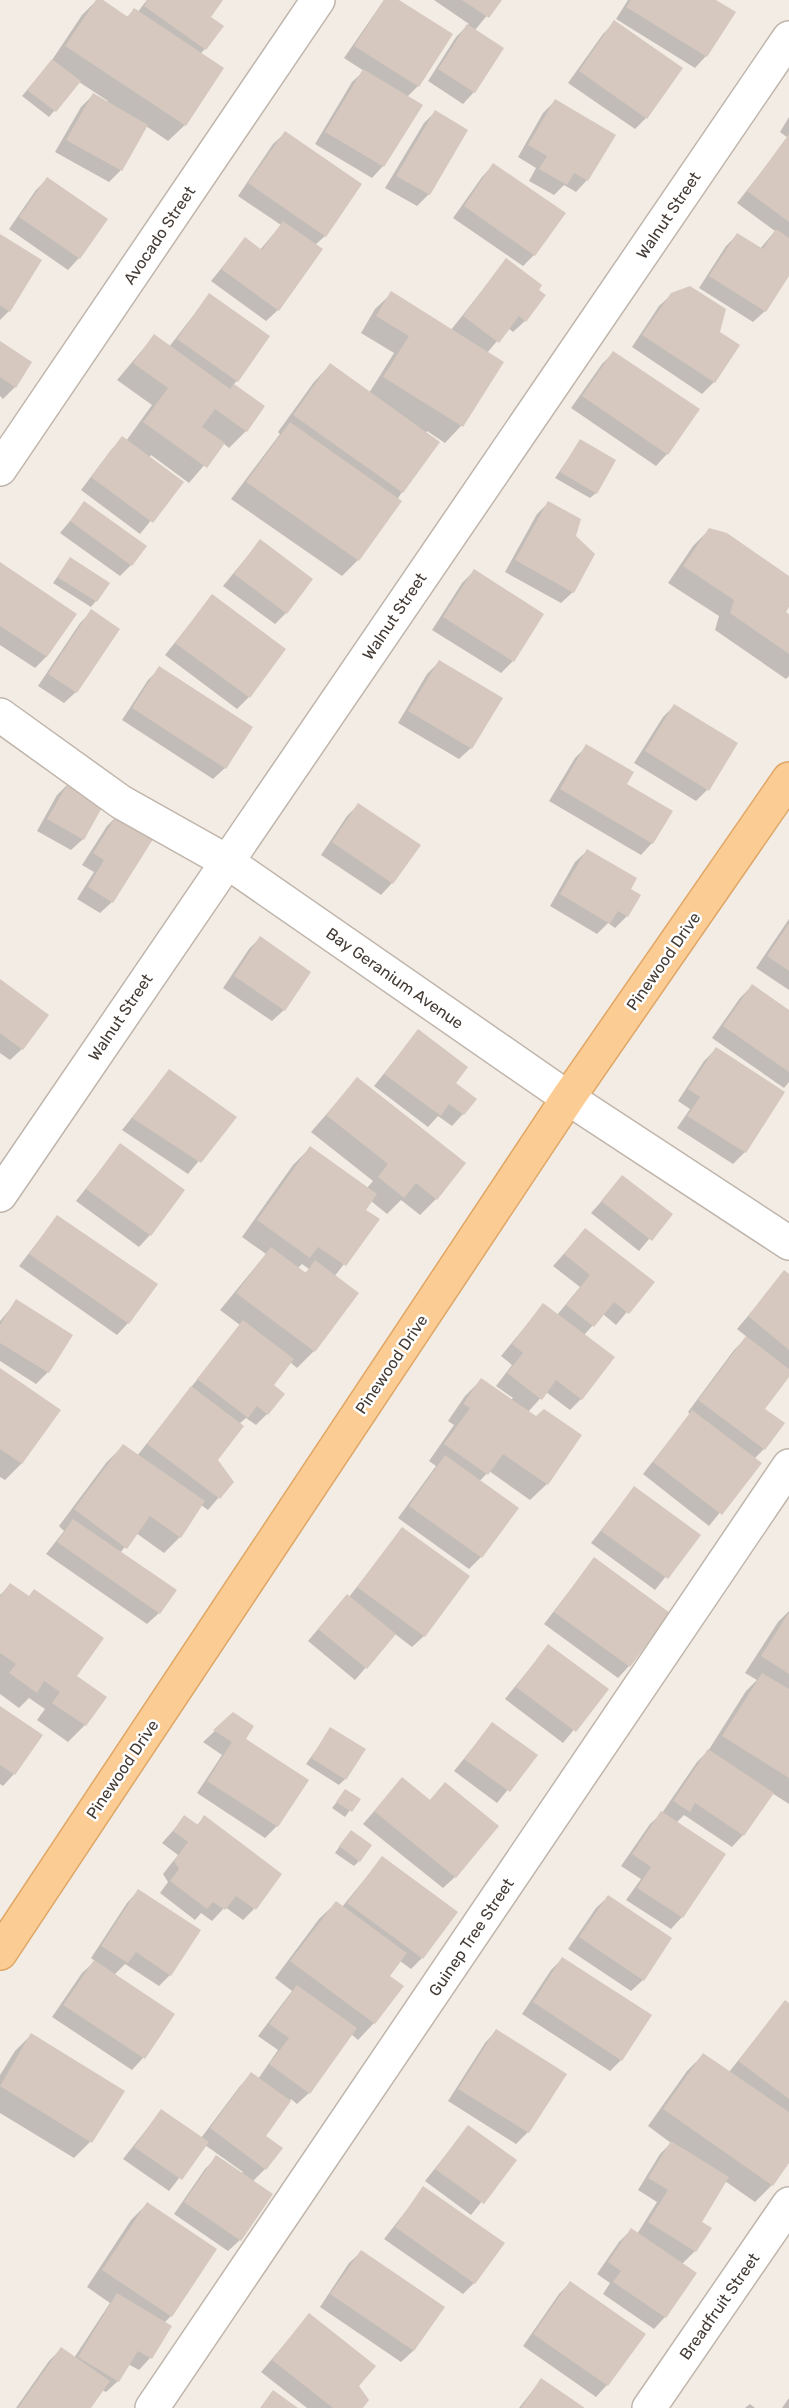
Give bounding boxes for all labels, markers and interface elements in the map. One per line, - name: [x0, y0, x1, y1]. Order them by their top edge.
- street label: Walnut Street: [632, 168, 705, 262]
- street label: Avocado Street: [120, 182, 199, 288]
- street label: Walnut Street: [358, 569, 431, 663]
- street label: Pinewood Drive: [622, 909, 704, 1014]
- street label: Bay Geranium Avenue: [322, 924, 467, 1033]
- street label: Walnut Street: [84, 970, 157, 1064]
- street label: Pinewood Drive: [351, 1311, 432, 1417]
- street label: Pinewood Drive: [82, 1716, 163, 1822]
- street label: Guinep Tree Street: [425, 1875, 518, 2000]
- street label: Breadfruit Street: [675, 2249, 763, 2363]

